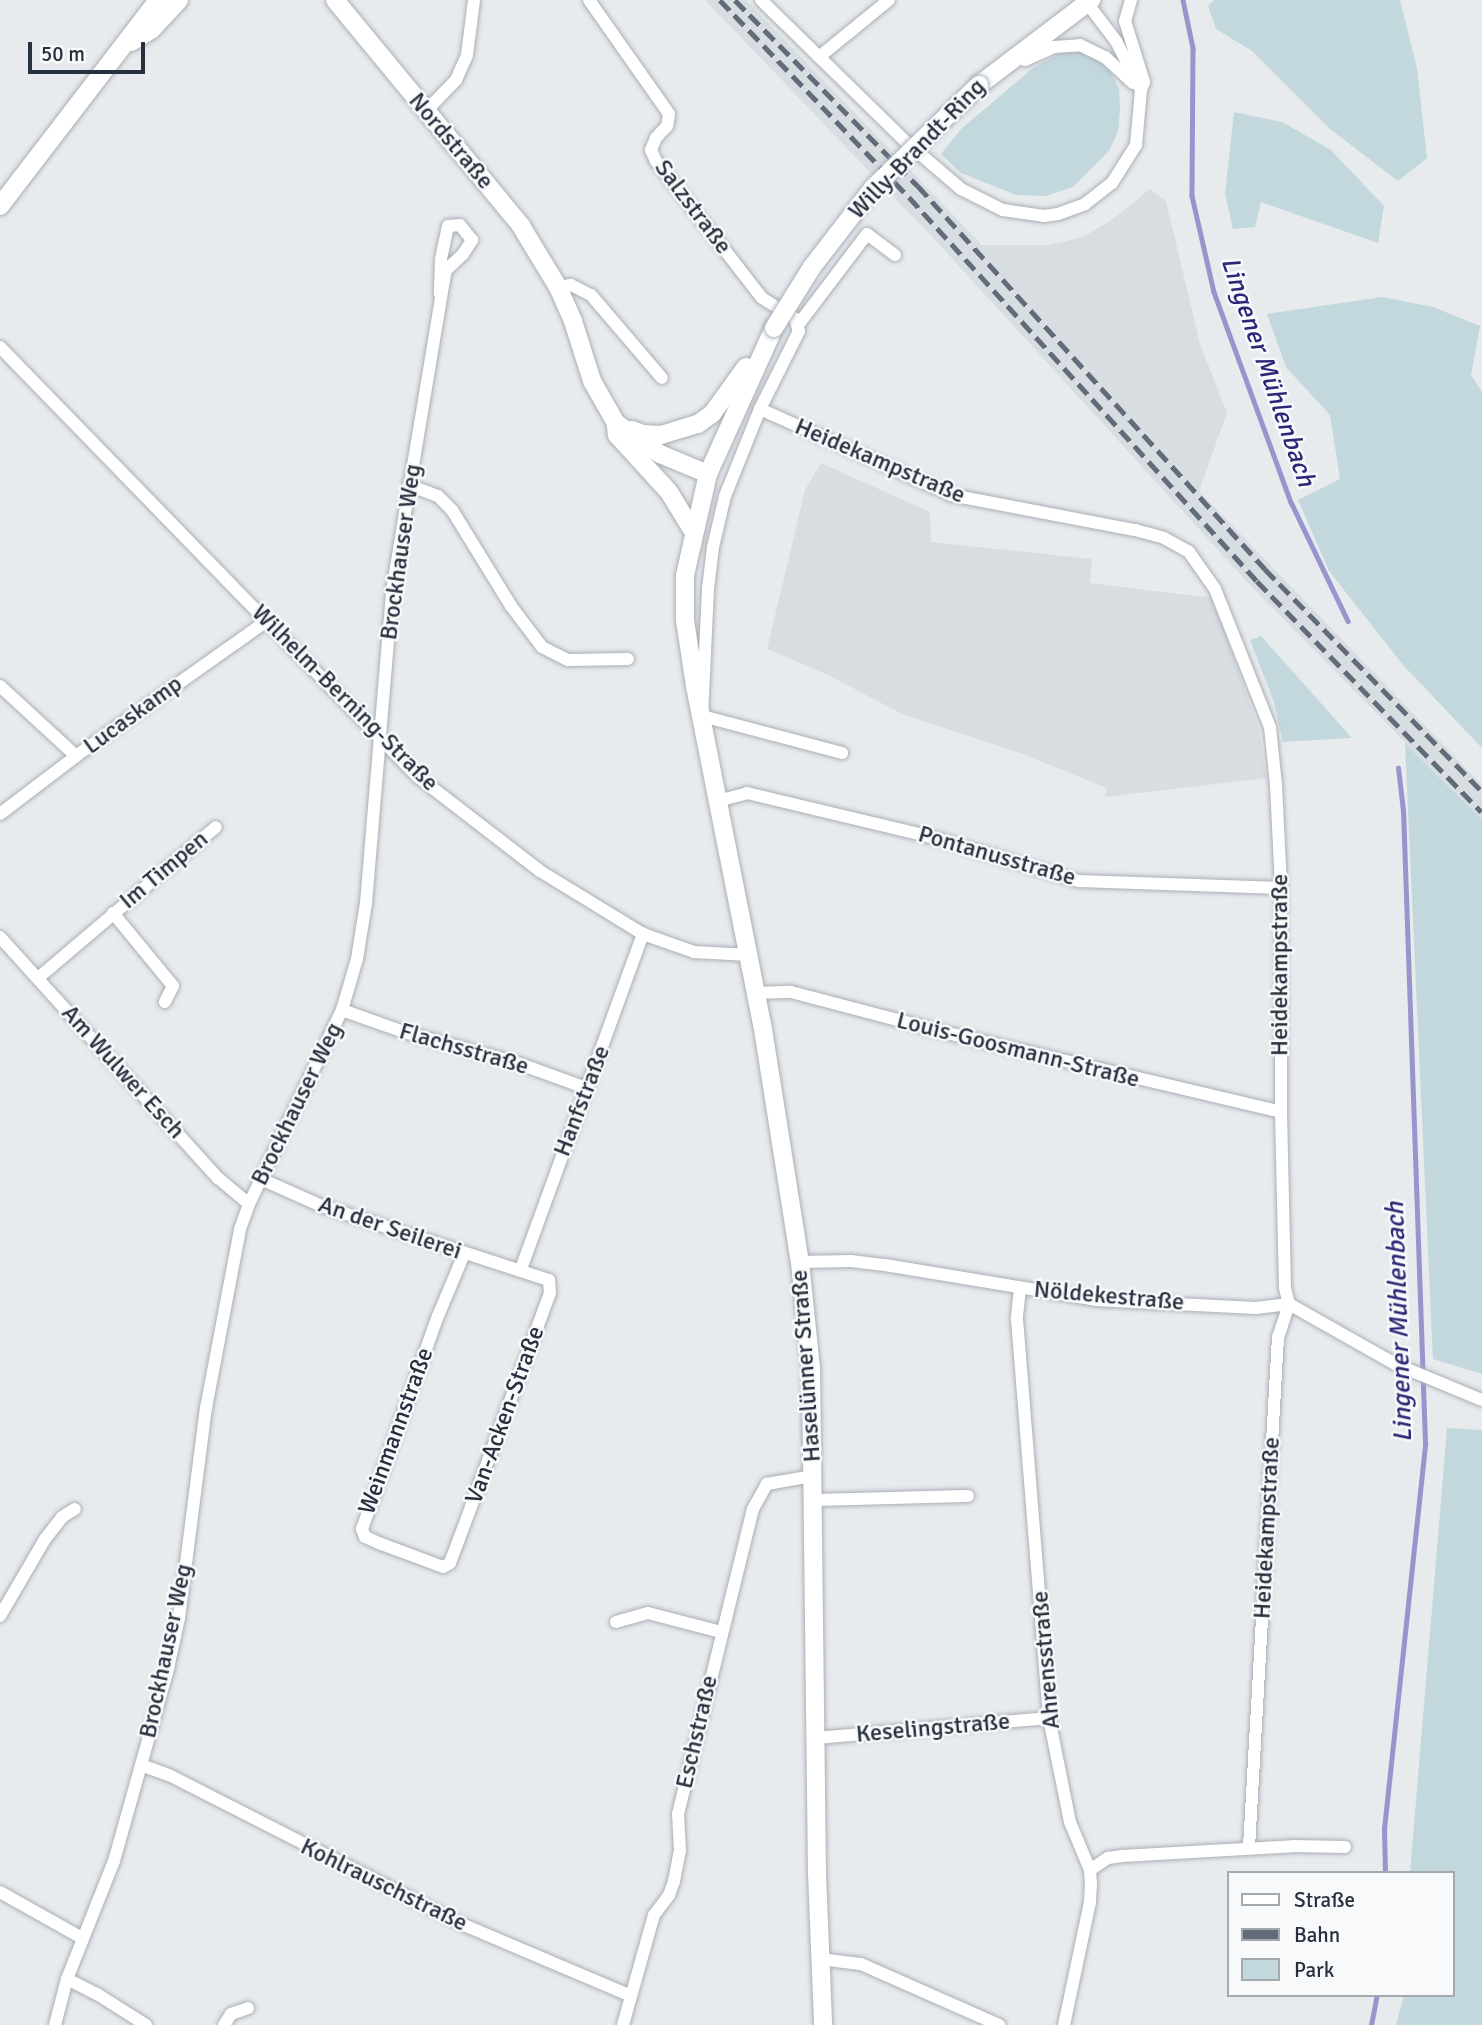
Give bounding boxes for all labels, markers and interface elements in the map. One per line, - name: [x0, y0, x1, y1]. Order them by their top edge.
- scale bar: [32, 28, 149, 72]
- text: 50 m: [41, 41, 85, 67]
- street label: Willy-Brandt-Ring: [843, 73, 991, 225]
- street label: Nordstraße: [402, 87, 500, 195]
- street label: Salzstraße: [648, 154, 738, 260]
- water label: Lingener Mühlenbach: [1213, 253, 1321, 491]
- street label: Heidekampstraße: [790, 412, 970, 510]
- street label: Brockhauser Weg: [374, 462, 428, 642]
- street label: Wilhelm-Berning-Straße: [246, 599, 444, 797]
- street label: Lucaskamp: [78, 670, 188, 760]
- street label: Pontanusstraße: [915, 820, 1079, 892]
- street label: Im Timpen: [114, 825, 214, 915]
- street label: Heidekampstraße: [1266, 874, 1294, 1056]
- street label: Am Wulwer Esch: [55, 999, 191, 1145]
- street label: Louis-Goosmann-Straße: [894, 1006, 1142, 1094]
- street label: Flachsstraße: [396, 1017, 532, 1081]
- street label: Brockhauser Weg: [245, 1018, 349, 1190]
- street label: Hanfstraße: [548, 1042, 616, 1160]
- street label: An der Seilerei: [315, 1190, 465, 1266]
- water label: Lingener Mühlenbach: [1380, 1201, 1420, 1443]
- street label: Haselünner Straße: [785, 1269, 827, 1463]
- street label: Nöldekestraße: [1033, 1275, 1185, 1317]
- street label: Van-Acken-Straße: [459, 1322, 551, 1508]
- street label: Weinmannstraße: [352, 1344, 440, 1518]
- street label: Heidekampstraße: [1248, 1436, 1286, 1620]
- street label: Brockhauser Weg: [133, 1561, 199, 1741]
- street label: Ahrensstraße: [1026, 1590, 1066, 1730]
- street label: Eschstraße: [670, 1673, 724, 1791]
- street label: Keselingstraße: [855, 1707, 1011, 1749]
- street label: Kohlrauschstraße: [296, 1832, 472, 1938]
- legend: [1226, 1871, 1454, 1997]
- text: Straße: [1294, 1887, 1355, 1913]
- text: Bahn: [1294, 1922, 1340, 1948]
- text: Park: [1294, 1957, 1334, 1983]

